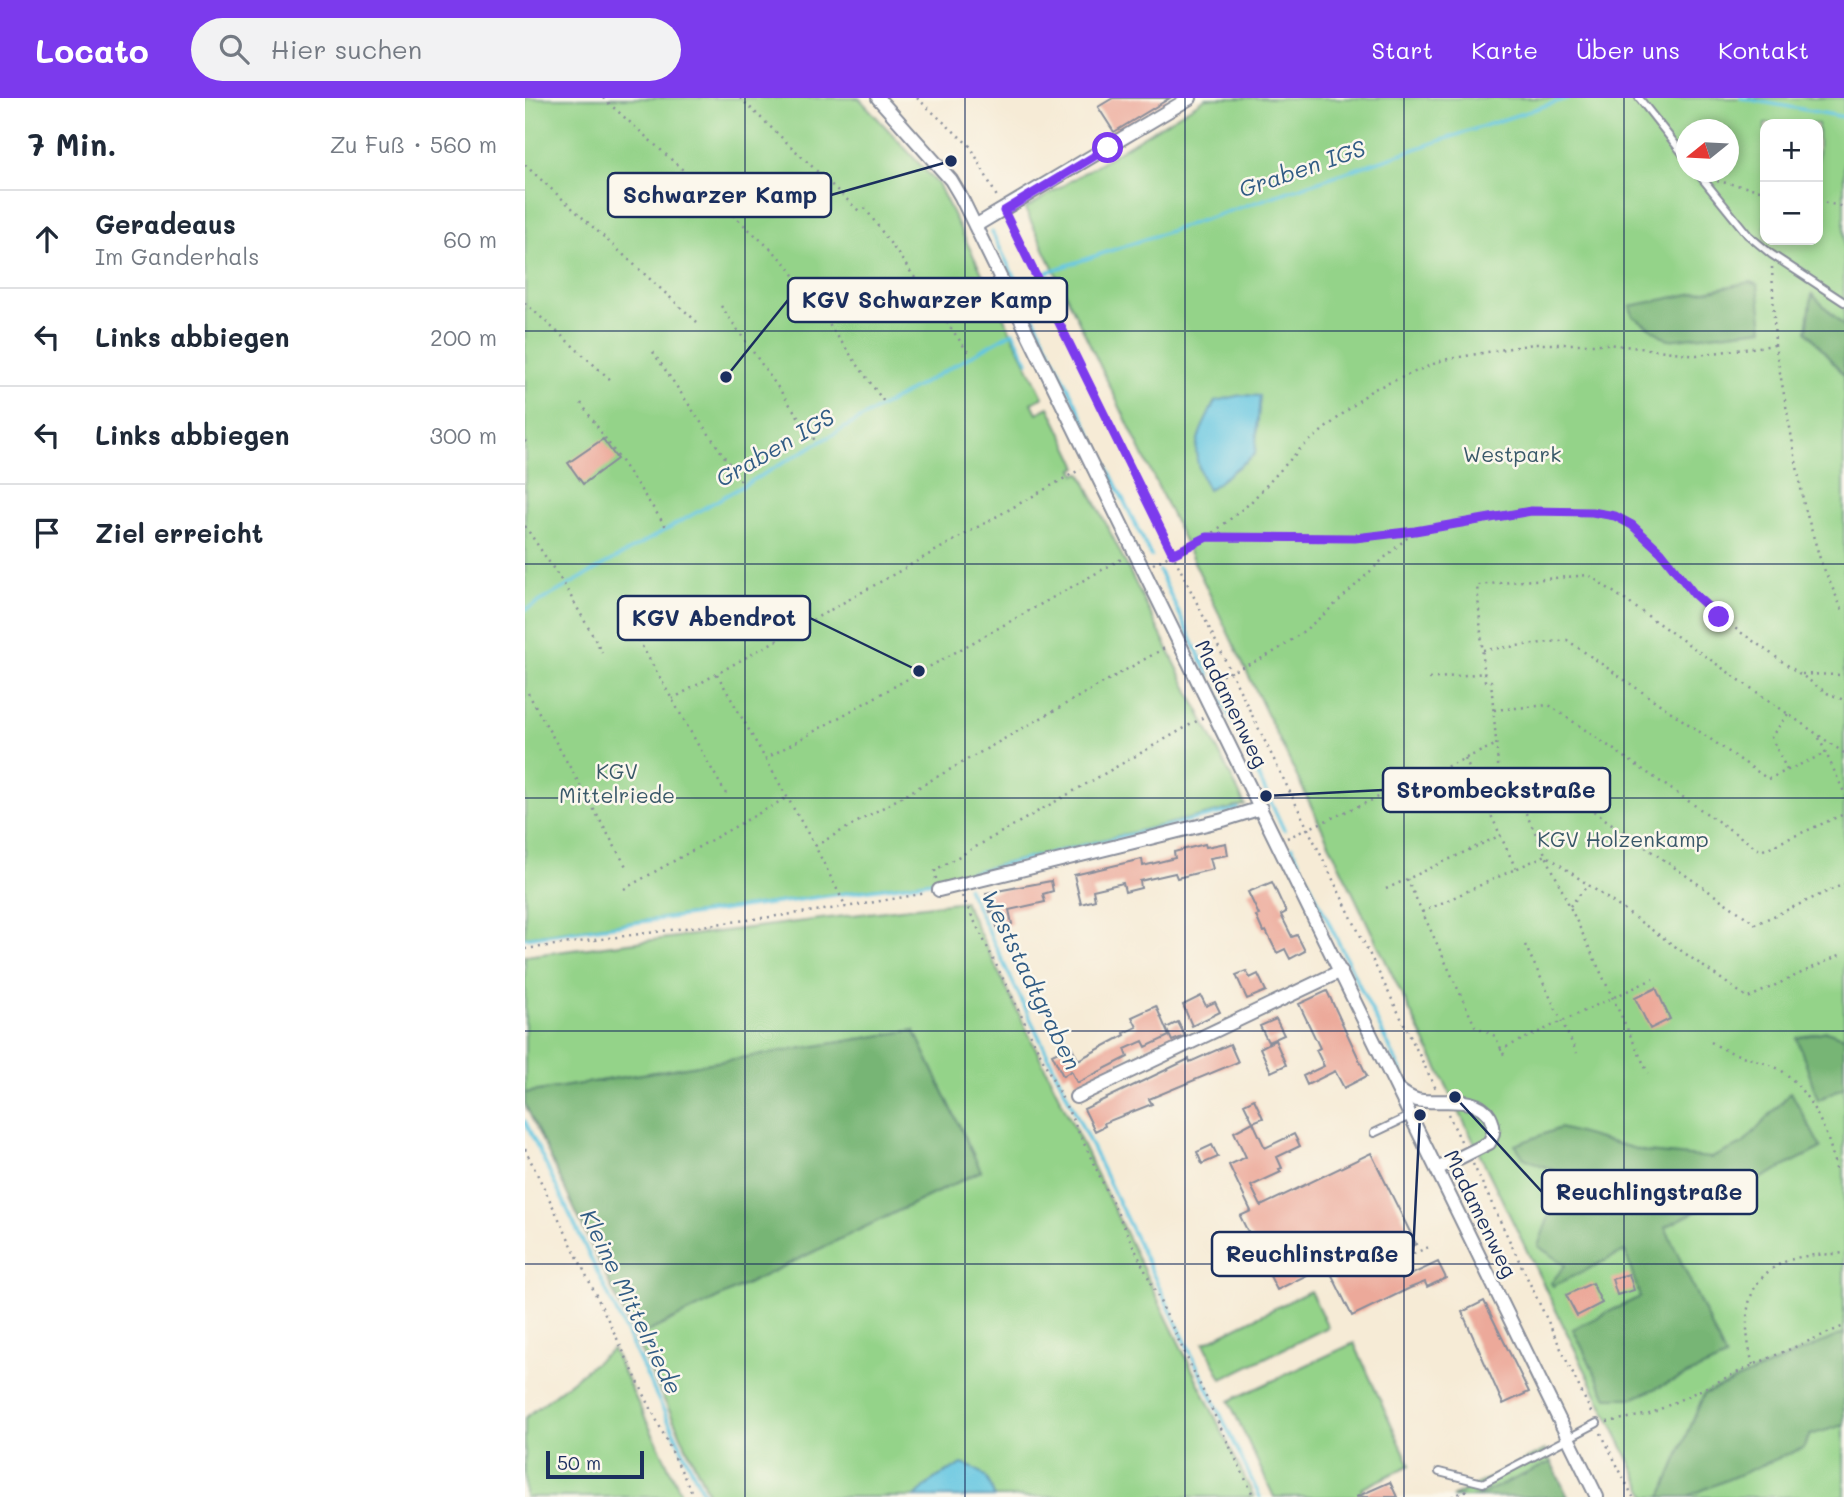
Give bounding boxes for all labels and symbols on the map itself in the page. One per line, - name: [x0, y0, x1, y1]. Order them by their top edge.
- north arrow: [1676, 119, 1739, 182]
- route start: [1092, 132, 1123, 163]
- water label: Graben IGS: [1234, 132, 1369, 204]
- callout: Schwarzer Kamp: [608, 173, 831, 217]
- text: Schwarzer Kamp: [623, 179, 817, 209]
- callout: KGV Schwarzer Kamp: [788, 278, 1067, 322]
- text: KGV Schwarzer Kamp: [802, 284, 1052, 314]
- water label: Graben IGS: [710, 401, 839, 493]
- park label: Westpark: [1463, 440, 1561, 467]
- callout: KGV Abendrot: [618, 596, 810, 640]
- route end: [1703, 601, 1734, 632]
- text: KGV Abendrot: [632, 602, 796, 632]
- street label: Madamenweg: [1190, 635, 1275, 772]
- park label: KGV Mittelriede: [559, 757, 675, 808]
- callout: Strombeckstraße: [1383, 768, 1610, 812]
- text: Strombeckstraße: [1396, 774, 1596, 804]
- park label: KGV Holzenkamp: [1537, 825, 1709, 852]
- water label: Weststadtgraben: [975, 884, 1089, 1075]
- street label: Madamenweg: [1439, 1145, 1524, 1282]
- callout: Reuchlingstraße: [1542, 1170, 1757, 1214]
- text: Reuchlingstraße: [1556, 1176, 1742, 1206]
- water label: Kleine Mittelriede: [574, 1204, 690, 1399]
- callout: Reuchlinstraße: [1212, 1232, 1413, 1276]
- text: Reuchlinstraße: [1225, 1238, 1399, 1268]
- scale bar: [546, 1448, 644, 1480]

